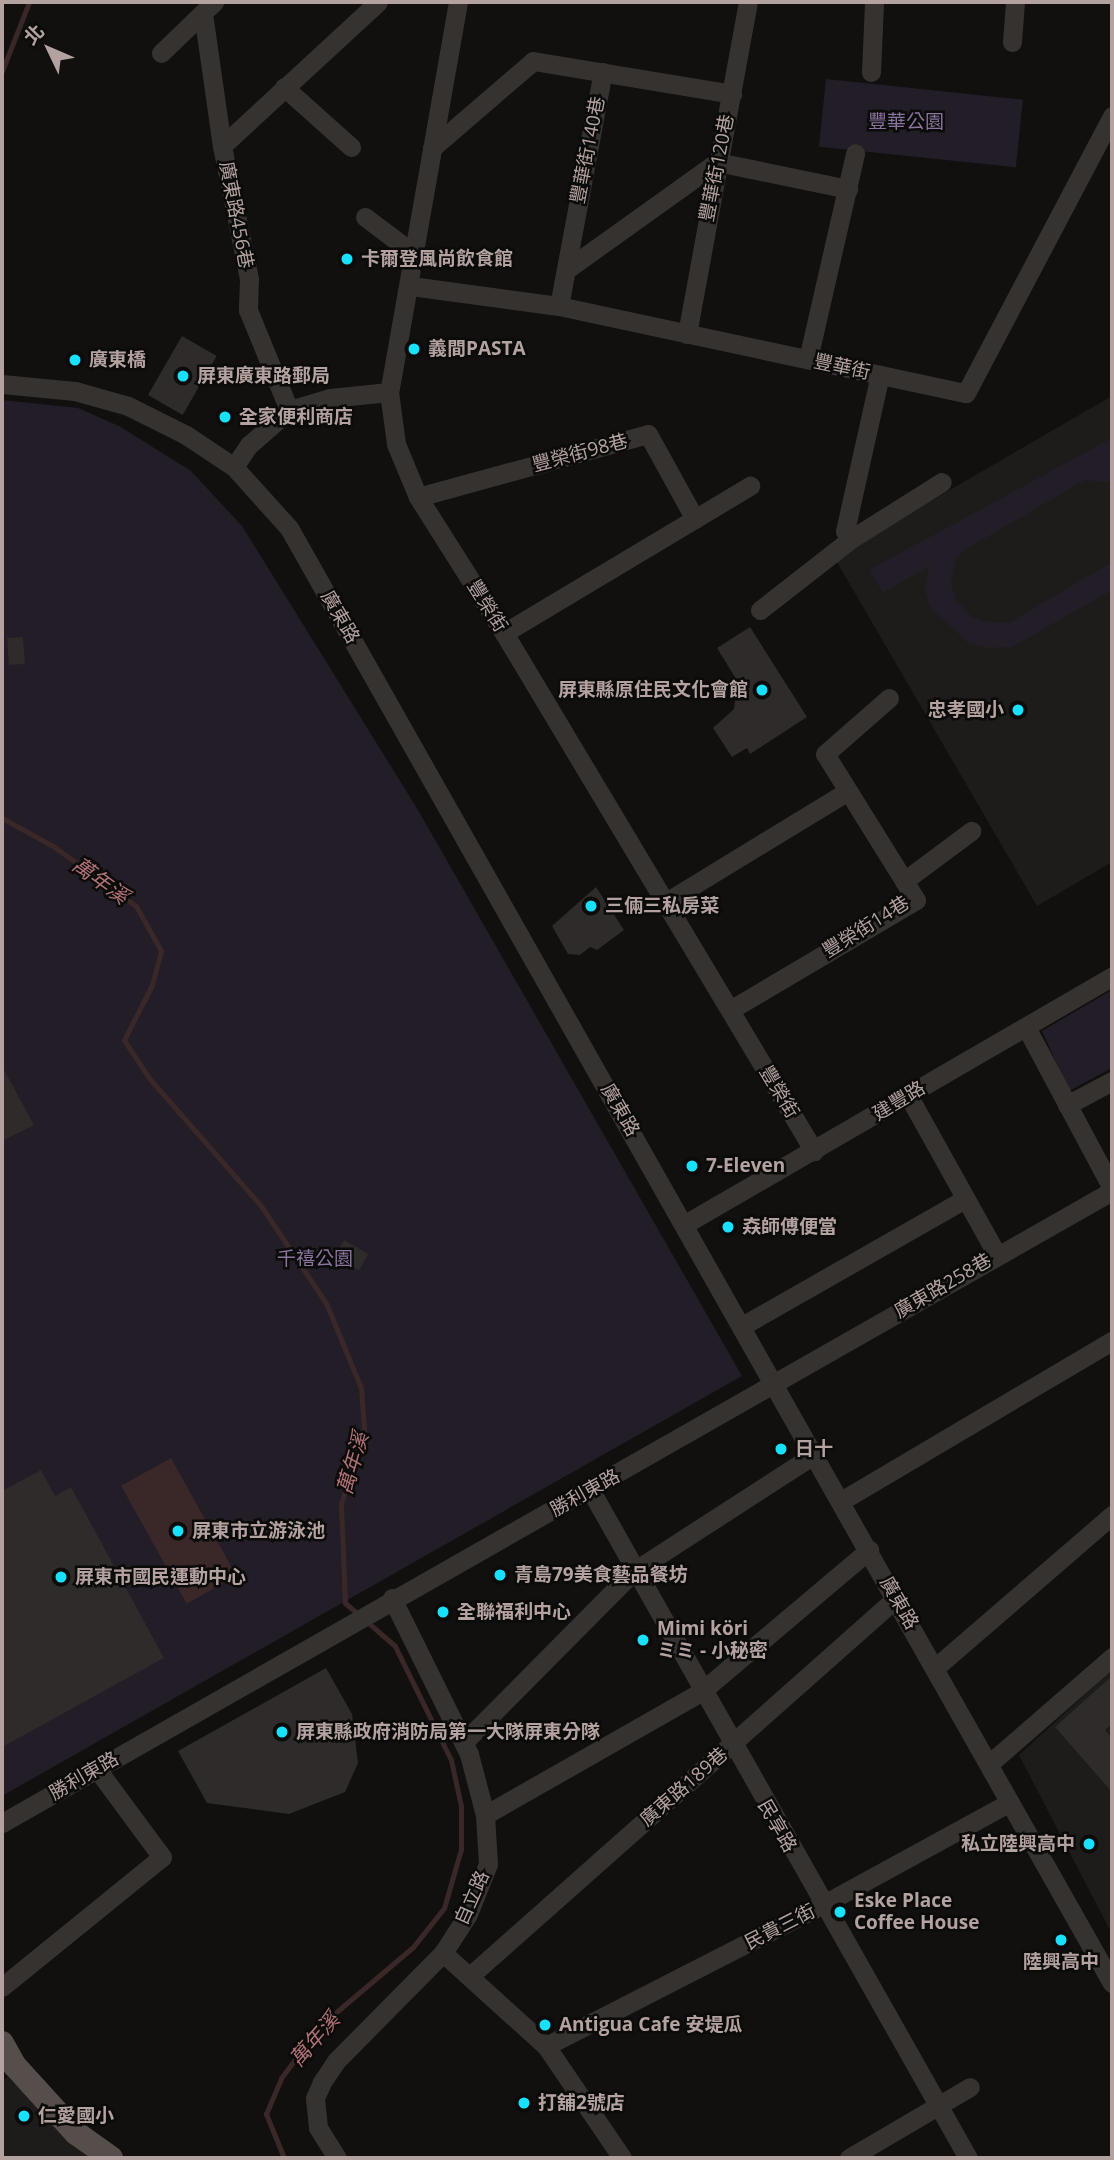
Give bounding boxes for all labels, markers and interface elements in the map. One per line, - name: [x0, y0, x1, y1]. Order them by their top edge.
- north arrow: [14, 14, 84, 84]
- text: 北: [18, 19, 50, 50]
- street label: 豐華街140巷: [566, 95, 610, 205]
- park label: 豐華公園: [868, 111, 944, 133]
- street label: 豐華街120巷: [695, 113, 739, 223]
- street label: 廣東路456巷: [214, 160, 258, 270]
- place label: 卡爾登風尚飲食館: [361, 248, 513, 270]
- marker: 卡爾登風尚飲食館: [339, 251, 355, 267]
- place label: 義間PASTA: [428, 338, 526, 360]
- marker: 義間PASTA: [406, 341, 422, 357]
- place label: 廣東橋: [89, 349, 146, 371]
- street label: 豐華街: [812, 350, 872, 384]
- marker: 廣東橋: [67, 352, 83, 368]
- place label: 屏東廣東路郵局: [197, 365, 330, 387]
- marker: 屏東廣東路郵局: [175, 368, 191, 384]
- place label: 全家便利商店: [239, 406, 353, 428]
- marker: 全家便利商店: [217, 409, 233, 425]
- street label: 豐榮街98巷: [530, 429, 630, 477]
- street label: 豐榮街: [462, 576, 512, 636]
- street label: 廣東路: [316, 587, 364, 647]
- place label: 屏東縣原住民文化會館: [558, 679, 748, 701]
- marker: 屏東縣原住民文化會館: [754, 682, 770, 698]
- place label: 忠孝國小: [928, 699, 1004, 721]
- marker: 忠孝國小: [1010, 702, 1026, 718]
- water label: 萬年溪: [68, 851, 134, 909]
- street label: 豐榮街14巷: [819, 891, 913, 963]
- place label: 三倆三私房菜: [605, 895, 719, 917]
- marker: 三倆三私房菜: [583, 898, 599, 914]
- street label: 豐榮街: [755, 1062, 803, 1122]
- street label: 建豐路: [869, 1077, 929, 1125]
- street label: 廣東路: [596, 1080, 644, 1140]
- place label: 7-Eleven: [706, 1155, 785, 1177]
- marker: 7-Eleven: [684, 1158, 700, 1174]
- place label: 𡘙師傅便當: [742, 1216, 837, 1238]
- marker: 𡘙師傅便當: [720, 1219, 736, 1235]
- park label: 千禧公園: [277, 1248, 353, 1270]
- street label: 廣東路258巷: [890, 1249, 996, 1323]
- water label: 萬年溪: [331, 1429, 373, 1497]
- place label: 日十: [795, 1438, 833, 1460]
- marker: 日十: [773, 1441, 789, 1457]
- street label: 勝利東路: [546, 1465, 624, 1521]
- place label: 屏東市立游泳池: [192, 1520, 325, 1542]
- marker: 屏東市立游泳池: [170, 1523, 186, 1539]
- place label: 青島79美食藝品餐坊: [514, 1564, 688, 1586]
- place label: 屏東市國民運動中心: [75, 1566, 246, 1588]
- marker: 青島79美食藝品餐坊: [492, 1567, 508, 1583]
- marker: 屏東市國民運動中心: [53, 1569, 69, 1585]
- street label: 廣東路: [875, 1573, 923, 1633]
- place label: 全聯福利中心: [457, 1601, 571, 1623]
- marker: 全聯福利中心: [435, 1604, 451, 1620]
- place label: Mimi köri ミミ - 小秘密: [657, 1618, 768, 1662]
- marker: Mimi köri ミミ - 小秘密: [635, 1632, 651, 1648]
- place label: 屏東縣政府消防局第一大隊屏東分隊: [296, 1721, 600, 1743]
- marker: 屏東縣政府消防局第一大隊屏東分隊: [274, 1724, 290, 1740]
- street label: 廣東路189巷: [636, 1743, 732, 1831]
- street label: 勝利東路: [45, 1747, 123, 1805]
- street label: 民享路: [753, 1796, 801, 1856]
- place label: 私立陸興高中: [961, 1833, 1075, 1855]
- marker: 私立陸興高中: [1081, 1836, 1097, 1852]
- street label: 自立路: [450, 1867, 494, 1929]
- place label: Eske Place Coffee House: [854, 1890, 979, 1934]
- street label: 民貴三街: [741, 1900, 819, 1954]
- marker: Eske Place Coffee House: [832, 1904, 848, 1920]
- marker: 陸興高中: [1053, 1932, 1069, 1948]
- place label: 陸興高中: [1023, 1951, 1099, 1973]
- water label: 萬年溪: [284, 2007, 344, 2071]
- place label: Antigua Cafe 安堤瓜: [559, 2014, 742, 2036]
- marker: Antigua Cafe 安堤瓜: [537, 2017, 553, 2033]
- place label: 打舖2號店: [538, 2092, 625, 2114]
- marker: 打舖2號店: [516, 2095, 532, 2111]
- place label: 仁愛國小: [38, 2105, 114, 2127]
- marker: 仁愛國小: [16, 2108, 32, 2124]

